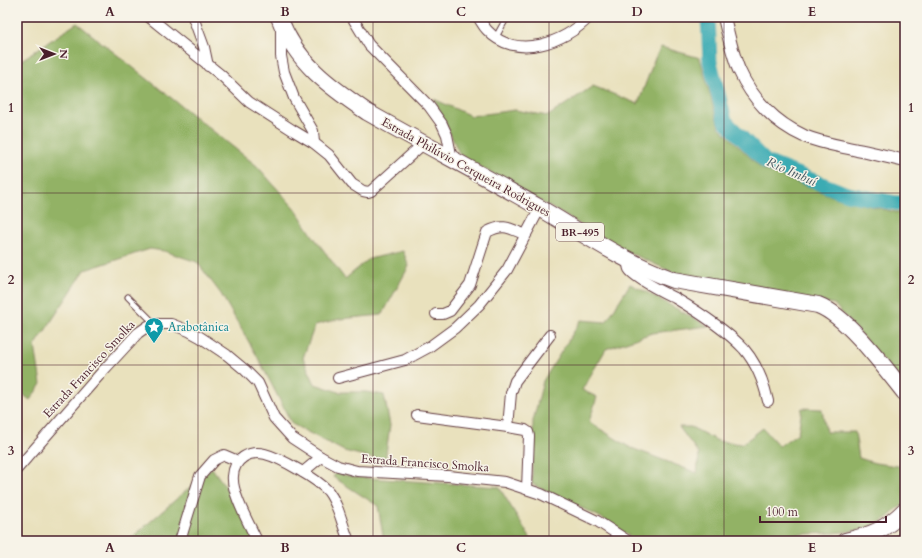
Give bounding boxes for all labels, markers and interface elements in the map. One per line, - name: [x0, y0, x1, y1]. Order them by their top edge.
- text: A: [105, 3, 115, 21]
- text: B: [280, 3, 290, 21]
- text: C: [456, 3, 466, 21]
- text: D: [631, 3, 643, 21]
- text: E: [808, 3, 816, 21]
- north arrow: [34, 34, 74, 74]
- text: N: [56, 49, 71, 59]
- text: 1: [8, 99, 14, 117]
- text: 1: [908, 99, 914, 117]
- street label: Estrada Philúvio Cerqueira Rodrigues: [379, 114, 553, 220]
- water label: Rio Imbuí: [764, 153, 821, 191]
- road number: BR-495: [556, 223, 604, 241]
- text: 2: [8, 271, 15, 289]
- text: 2: [908, 271, 915, 289]
- street label: Estrada Francisco Smolka: [39, 316, 139, 421]
- place icon: Arabotânica: [143, 316, 165, 344]
- place label: Arabotânica: [168, 319, 230, 335]
- text: 3: [8, 442, 15, 460]
- text: 3: [908, 442, 915, 460]
- street label: Estrada Francisco Smolka: [361, 451, 490, 476]
- scale bar: [760, 498, 886, 524]
- text: 100 m: [766, 504, 799, 520]
- text: A: [105, 539, 115, 557]
- text: B: [280, 539, 290, 557]
- text: C: [456, 539, 466, 557]
- text: D: [631, 539, 643, 557]
- text: E: [808, 539, 816, 557]

